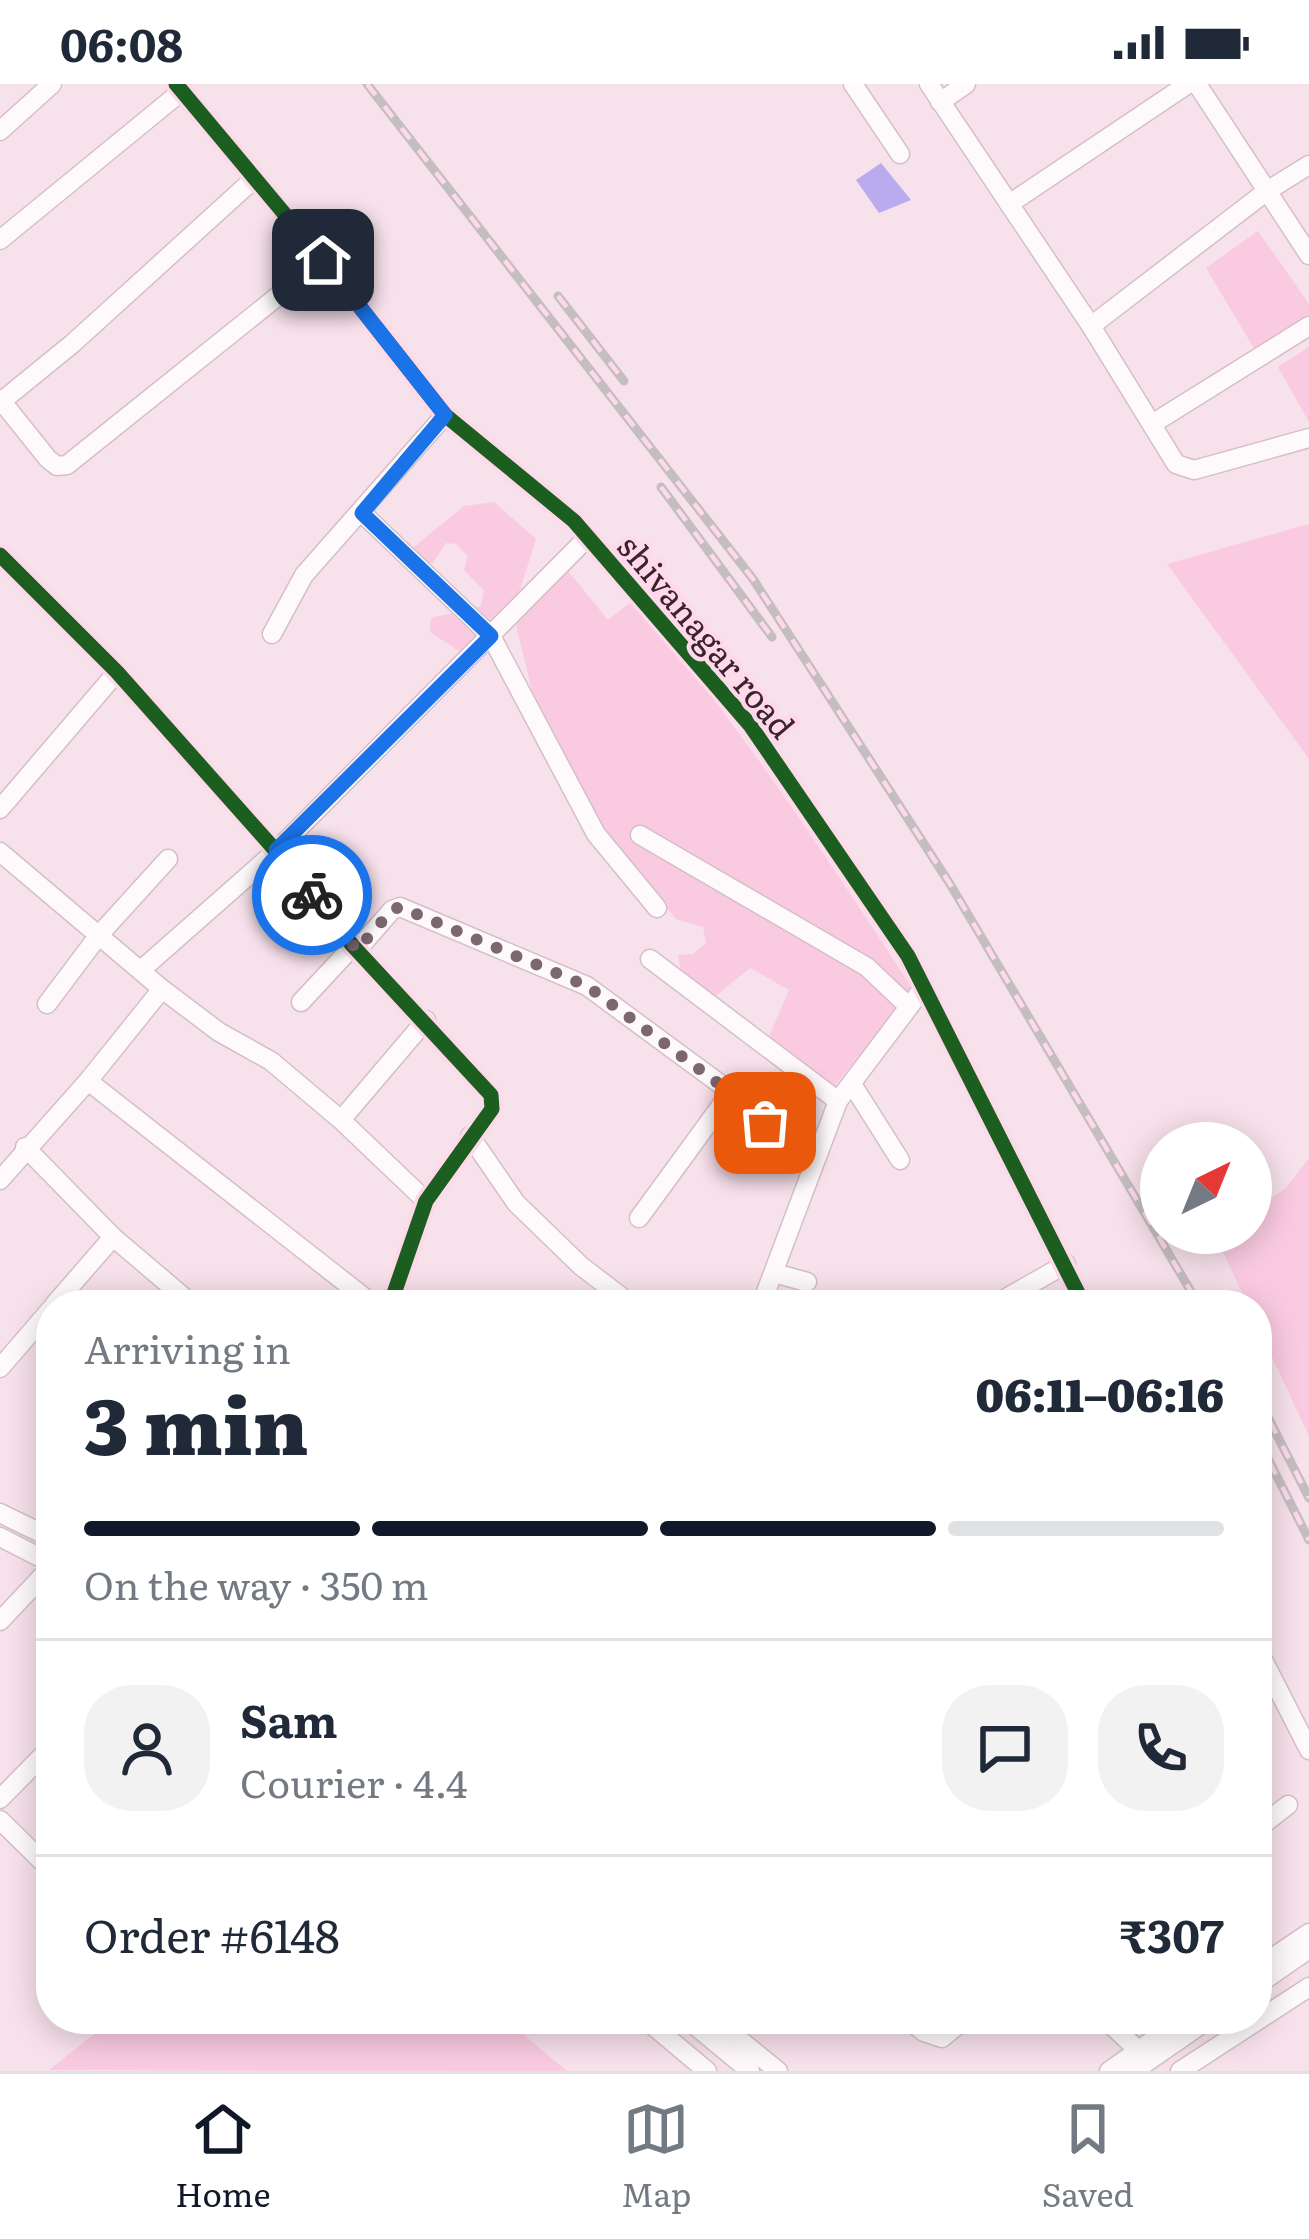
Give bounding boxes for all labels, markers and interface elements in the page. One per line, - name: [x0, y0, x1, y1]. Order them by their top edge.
- text: 06:08: [60, 9, 183, 76]
- pin: [272, 209, 374, 311]
- icon: home: [290, 227, 356, 293]
- street label: shivanagar road: [608, 522, 808, 748]
- courier: [252, 835, 372, 955]
- icon: bike: [279, 862, 345, 928]
- pin: [714, 1072, 816, 1174]
- icon: bag: [732, 1090, 798, 1156]
- north arrow: [1140, 1122, 1272, 1254]
- map controls: [1140, 1122, 1272, 1254]
- text: Arriving in: [84, 1318, 291, 1376]
- text: 06:11–06:16: [976, 1359, 1224, 1426]
- text: 3 min: [84, 1363, 308, 1479]
- text: On the way · 350 m: [84, 1554, 429, 1612]
- button: person: [84, 1685, 210, 1811]
- text: Sam: [240, 1685, 338, 1752]
- button: chat: [942, 1685, 1068, 1811]
- button: phone: [1098, 1685, 1224, 1811]
- text: Courier · 4.4: [240, 1752, 467, 1810]
- text: Order #6148: [84, 1900, 340, 1967]
- text: ₹307: [1119, 1900, 1224, 1967]
- tab: Home: [175, 2096, 271, 2217]
- tab: Map: [621, 2096, 691, 2217]
- tab: Saved: [1042, 2096, 1134, 2217]

